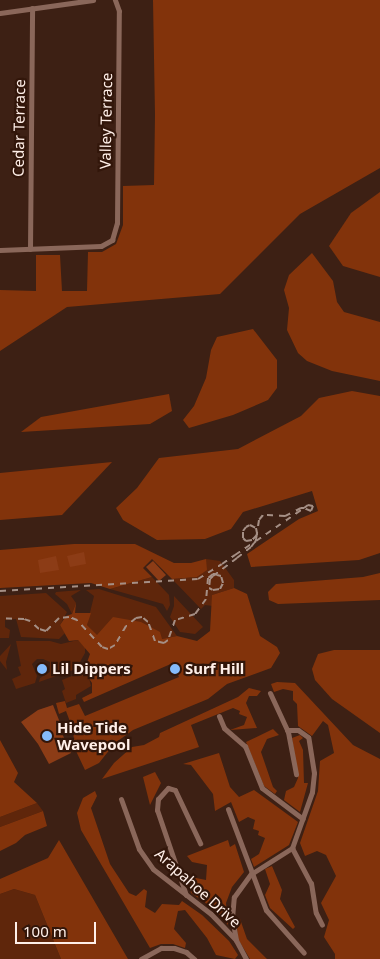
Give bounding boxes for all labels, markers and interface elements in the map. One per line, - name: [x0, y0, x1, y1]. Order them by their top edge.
- street label: Valley Terrace: [96, 73, 116, 169]
- street label: Cedar Terrace: [9, 79, 29, 177]
- place label: Lil Dippers: [52, 660, 131, 678]
- place label: Surf Hill: [185, 660, 244, 678]
- marker: Lil Dippers: [36, 663, 48, 675]
- marker: Surf Hill: [169, 663, 181, 675]
- place label: Hide Tide Wavepool: [57, 718, 130, 753]
- marker: Hide Tide Wavepool: [41, 730, 53, 742]
- street label: Arapahoe Drive: [151, 845, 245, 931]
- scale bar: [18, 912, 99, 944]
- text: 100 m: [23, 921, 67, 941]

